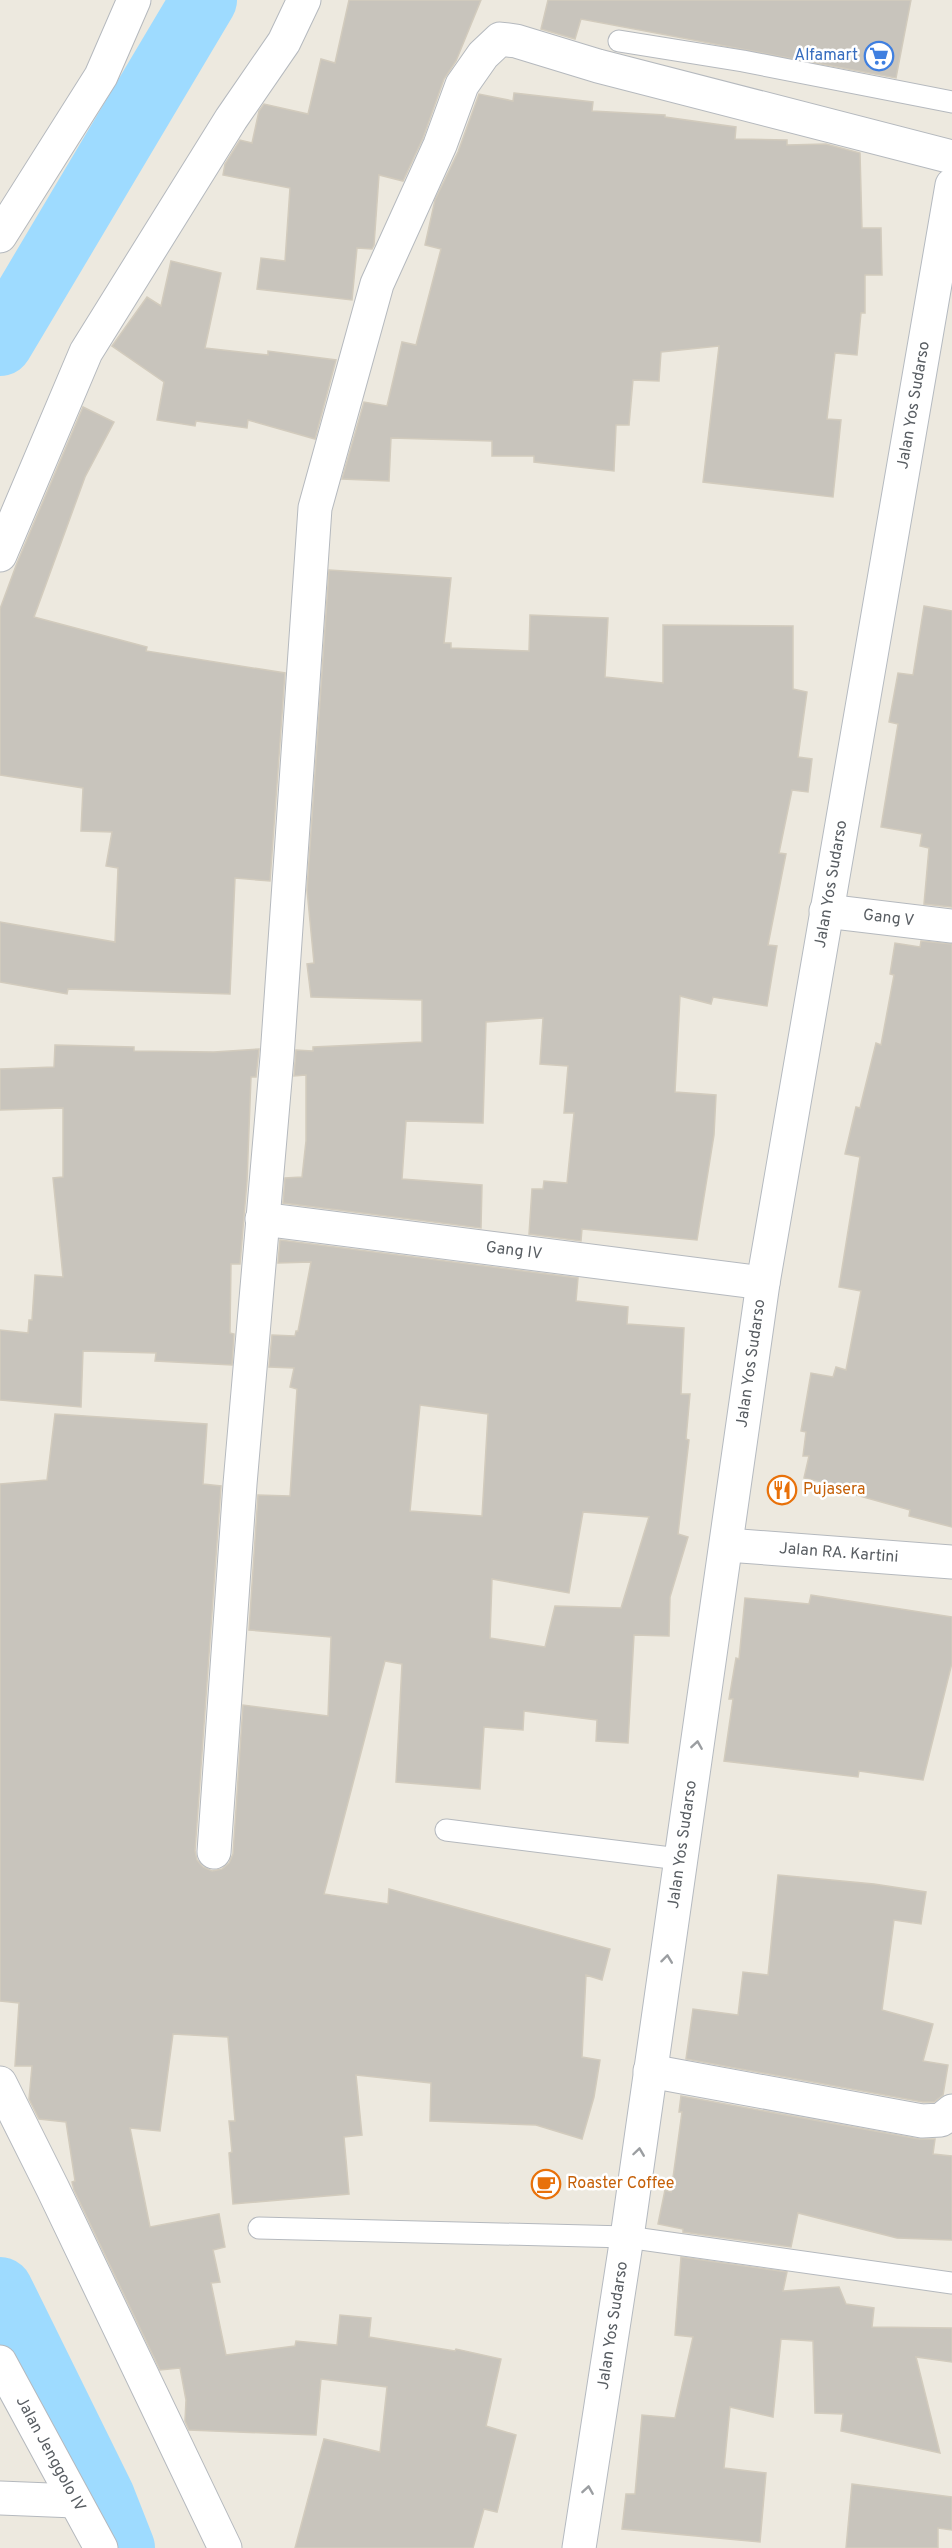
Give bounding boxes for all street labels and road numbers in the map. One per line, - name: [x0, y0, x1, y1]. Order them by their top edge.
- street label: Jalan Yos Sudarso: [893, 340, 935, 471]
- street label: Jalan Yos Sudarso: [811, 819, 852, 950]
- street label: Gang V: [862, 905, 915, 931]
- street label: Gang IV: [485, 1238, 543, 1265]
- street label: Jalan Yos Sudarso: [732, 1298, 771, 1429]
- street label: Jalan RA. Kartini: [778, 1539, 899, 1568]
- street label: Jalan Yos Sudarso: [664, 1779, 702, 1910]
- street label: Jalan Yos Sudarso: [594, 2260, 633, 2391]
- street label: Jalan Jenggolo IV: [11, 2393, 89, 2515]

